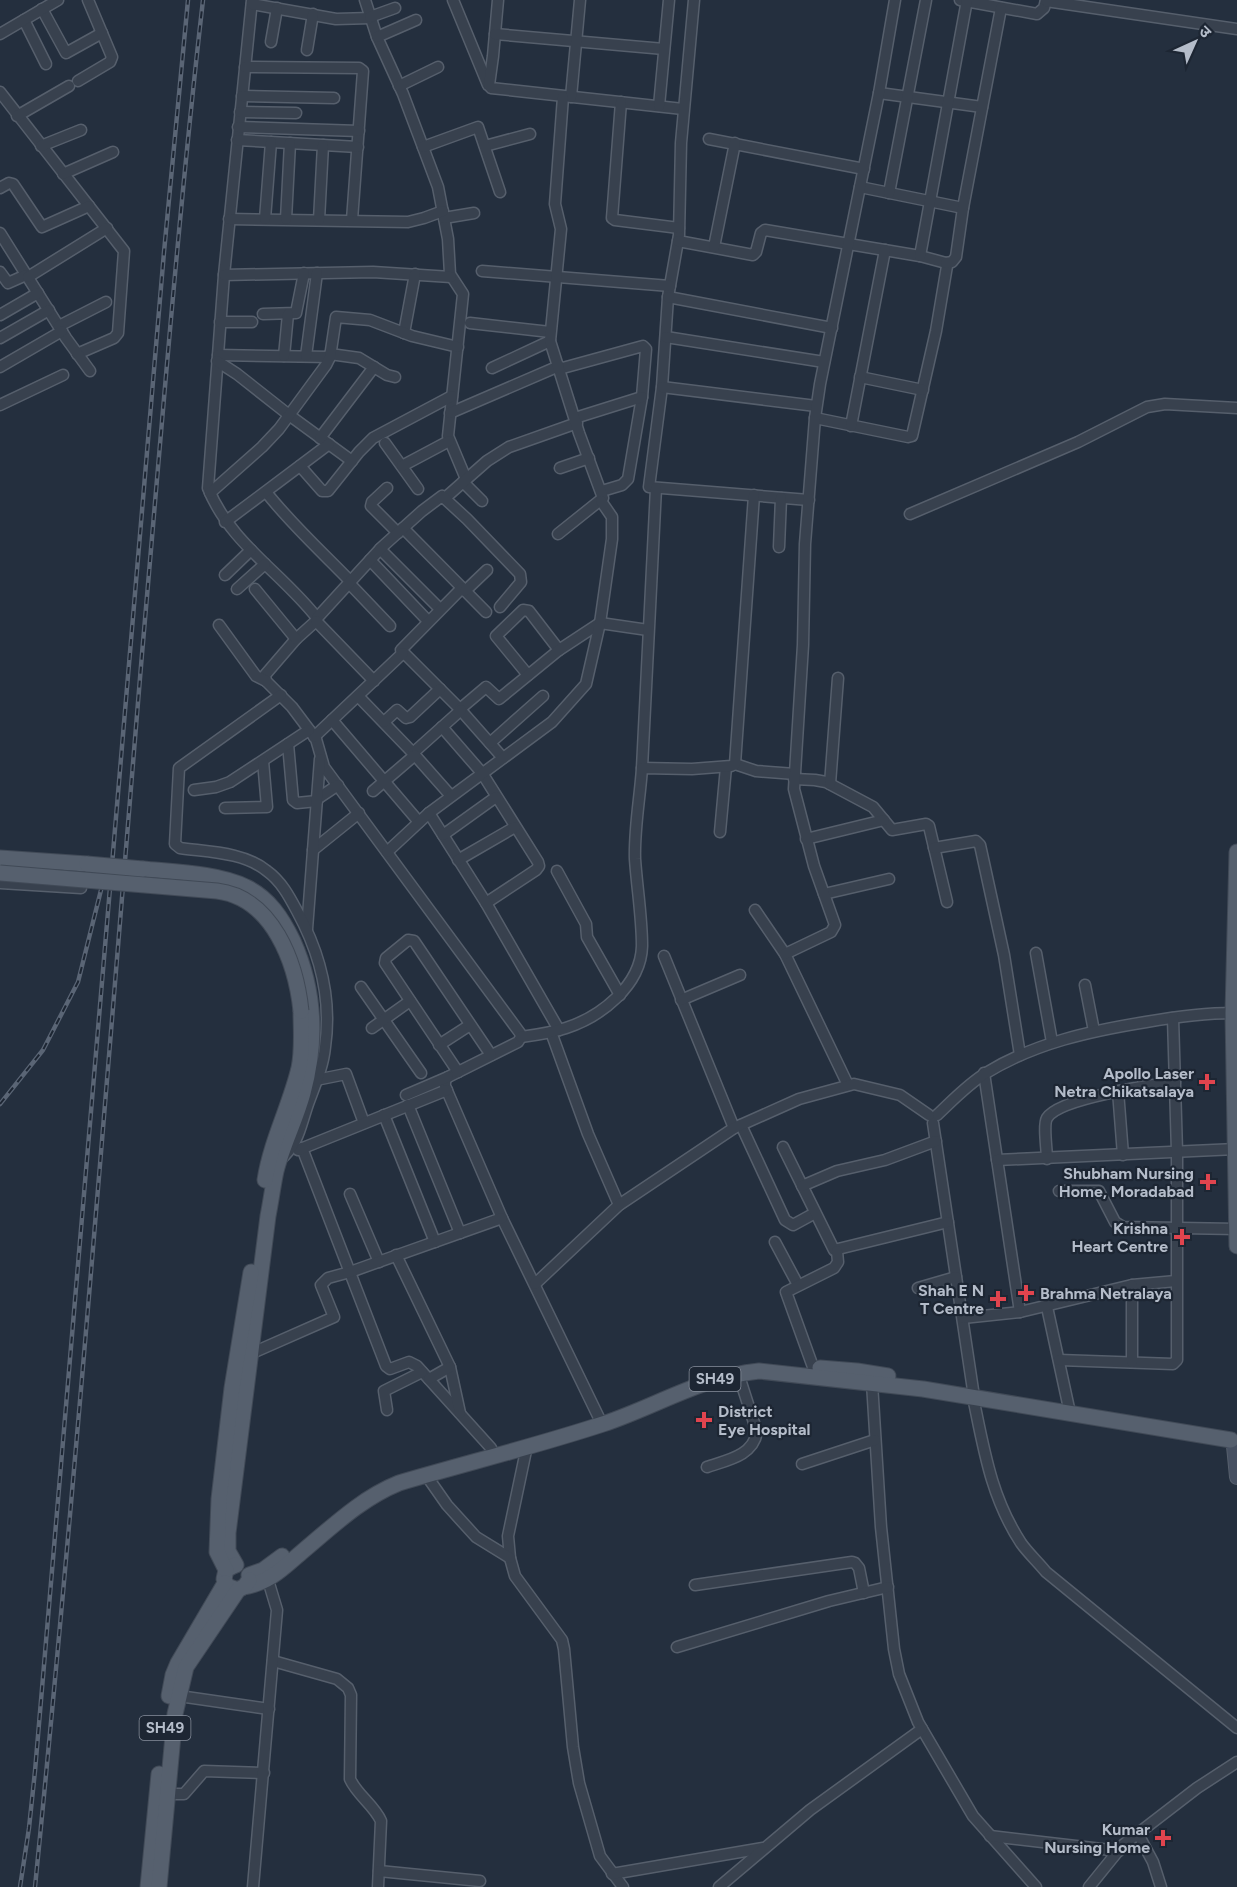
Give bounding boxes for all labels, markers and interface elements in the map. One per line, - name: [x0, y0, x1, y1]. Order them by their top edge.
- north arrow: [1165, 12, 1225, 72]
- text: उ: [1195, 22, 1216, 42]
- place label: Apollo Laser Netra Chikatsalaya: [1054, 1064, 1194, 1101]
- marker: Apollo Laser Netra Chikatsalaya: [1198, 1073, 1216, 1091]
- place label: Shubham Nursing Home, Moradabad: [1059, 1164, 1194, 1201]
- marker: Shubham Nursing Home, Moradabad: [1199, 1173, 1217, 1191]
- place label: Krishna Heart Centre: [1071, 1219, 1168, 1256]
- marker: Krishna Heart Centre: [1173, 1228, 1191, 1246]
- place label: Shah E N T Centre: [918, 1281, 984, 1318]
- marker: Brahma Netralaya: [1017, 1284, 1035, 1302]
- place label: Brahma Netralaya: [1040, 1284, 1172, 1303]
- marker: Shah E N T Centre: [989, 1290, 1007, 1308]
- road number: SH49: [690, 1367, 740, 1391]
- place label: District Eye Hospital: [718, 1402, 810, 1439]
- marker: District Eye Hospital: [695, 1411, 713, 1429]
- road number: SH49: [140, 1716, 190, 1740]
- place label: Kumar Nursing Home: [1044, 1820, 1150, 1857]
- marker: Kumar Nursing Home: [1154, 1829, 1172, 1847]

